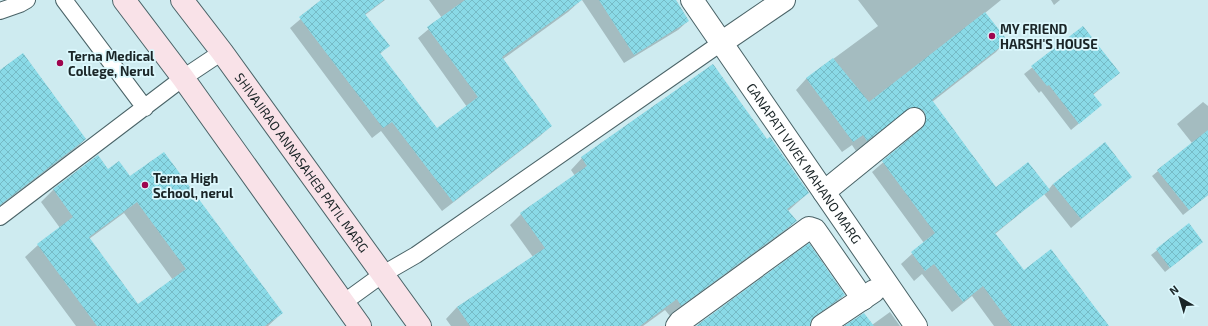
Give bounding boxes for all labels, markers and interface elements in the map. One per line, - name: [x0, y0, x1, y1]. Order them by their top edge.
- place label: MY FRIEND HARSH'S HOUSE: [1000, 21, 1098, 52]
- marker: MY FRIEND HARSH'S HOUSE: [987, 31, 997, 41]
- place label: Terna Medical College, Nerul: [68, 48, 155, 79]
- marker: Terna Medical College, Nerul: [55, 58, 65, 68]
- street label: SHIVAJIRAO ANNASAHEB PATIL MARG: [232, 70, 372, 255]
- street label: GANAPATI VIVEK MAHANO MARG: [743, 80, 865, 247]
- place label: Terna High School, nerul: [153, 170, 234, 201]
- marker: Terna High School, nerul: [140, 180, 150, 190]
- north arrow: [1160, 278, 1200, 318]
- text: N: [1166, 282, 1181, 297]

